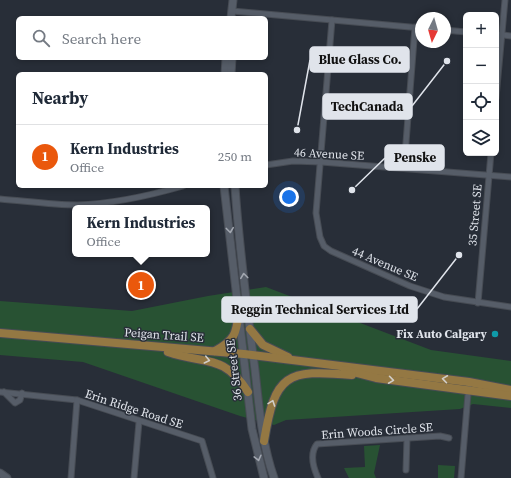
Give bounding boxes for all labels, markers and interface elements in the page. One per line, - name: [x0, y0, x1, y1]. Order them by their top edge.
- north arrow: [415, 12, 451, 48]
- map controls: [463, 12, 499, 156]
- button: +: [463, 12, 499, 48]
- search box: [16, 16, 268, 60]
- icon: search: [30, 27, 52, 49]
- text: Search here: [62, 28, 141, 49]
- callout: Blue Glass Co.: [310, 47, 409, 72]
- button: −: [463, 48, 499, 84]
- text: Blue Glass Co.: [318, 51, 402, 68]
- button: locate: [463, 84, 499, 120]
- text: Nearby: [32, 86, 88, 110]
- callout: TechCanada: [323, 94, 412, 119]
- text: TechCanada: [331, 98, 403, 115]
- button: layers: [463, 120, 499, 156]
- text: Kern Industries: [70, 138, 179, 159]
- street label: 46 Avenue SE: [294, 144, 364, 164]
- callout: Penske: [385, 145, 444, 170]
- text: 1: [41, 148, 49, 165]
- text: 250 m: [218, 148, 252, 165]
- text: Penske: [394, 149, 436, 166]
- text: Office: [70, 159, 104, 176]
- street label: 35 Street SE: [464, 183, 486, 247]
- your location: [279, 187, 299, 207]
- popup: [72, 205, 210, 257]
- text: Kern Industries: [87, 212, 195, 233]
- one-way arrow: [225, 227, 234, 233]
- text: Office: [87, 233, 121, 250]
- street label: 44 Avenue SE: [350, 243, 420, 285]
- pin: 1: [128, 270, 154, 300]
- one-way arrow: [239, 273, 248, 279]
- callout: Reggin Technical Services Ltd: [222, 297, 417, 322]
- text: Reggin Technical Services Ltd: [231, 301, 409, 318]
- street label: Peigan Trail SE: [124, 324, 204, 346]
- place label: Fix Auto Calgary: [396, 326, 488, 342]
- marker: Fix Auto Calgary: [490, 329, 500, 339]
- street label: 36 Street SE: [222, 338, 246, 402]
- one-way arrow: [203, 355, 210, 364]
- one-way arrow: [388, 375, 394, 384]
- one-way arrow: [442, 375, 448, 384]
- street label: Erin Ridge Road SE: [83, 386, 185, 432]
- one-way arrow: [268, 399, 276, 406]
- street label: Erin Woods Circle SE: [321, 419, 433, 443]
- one-way arrow: [253, 455, 261, 461]

